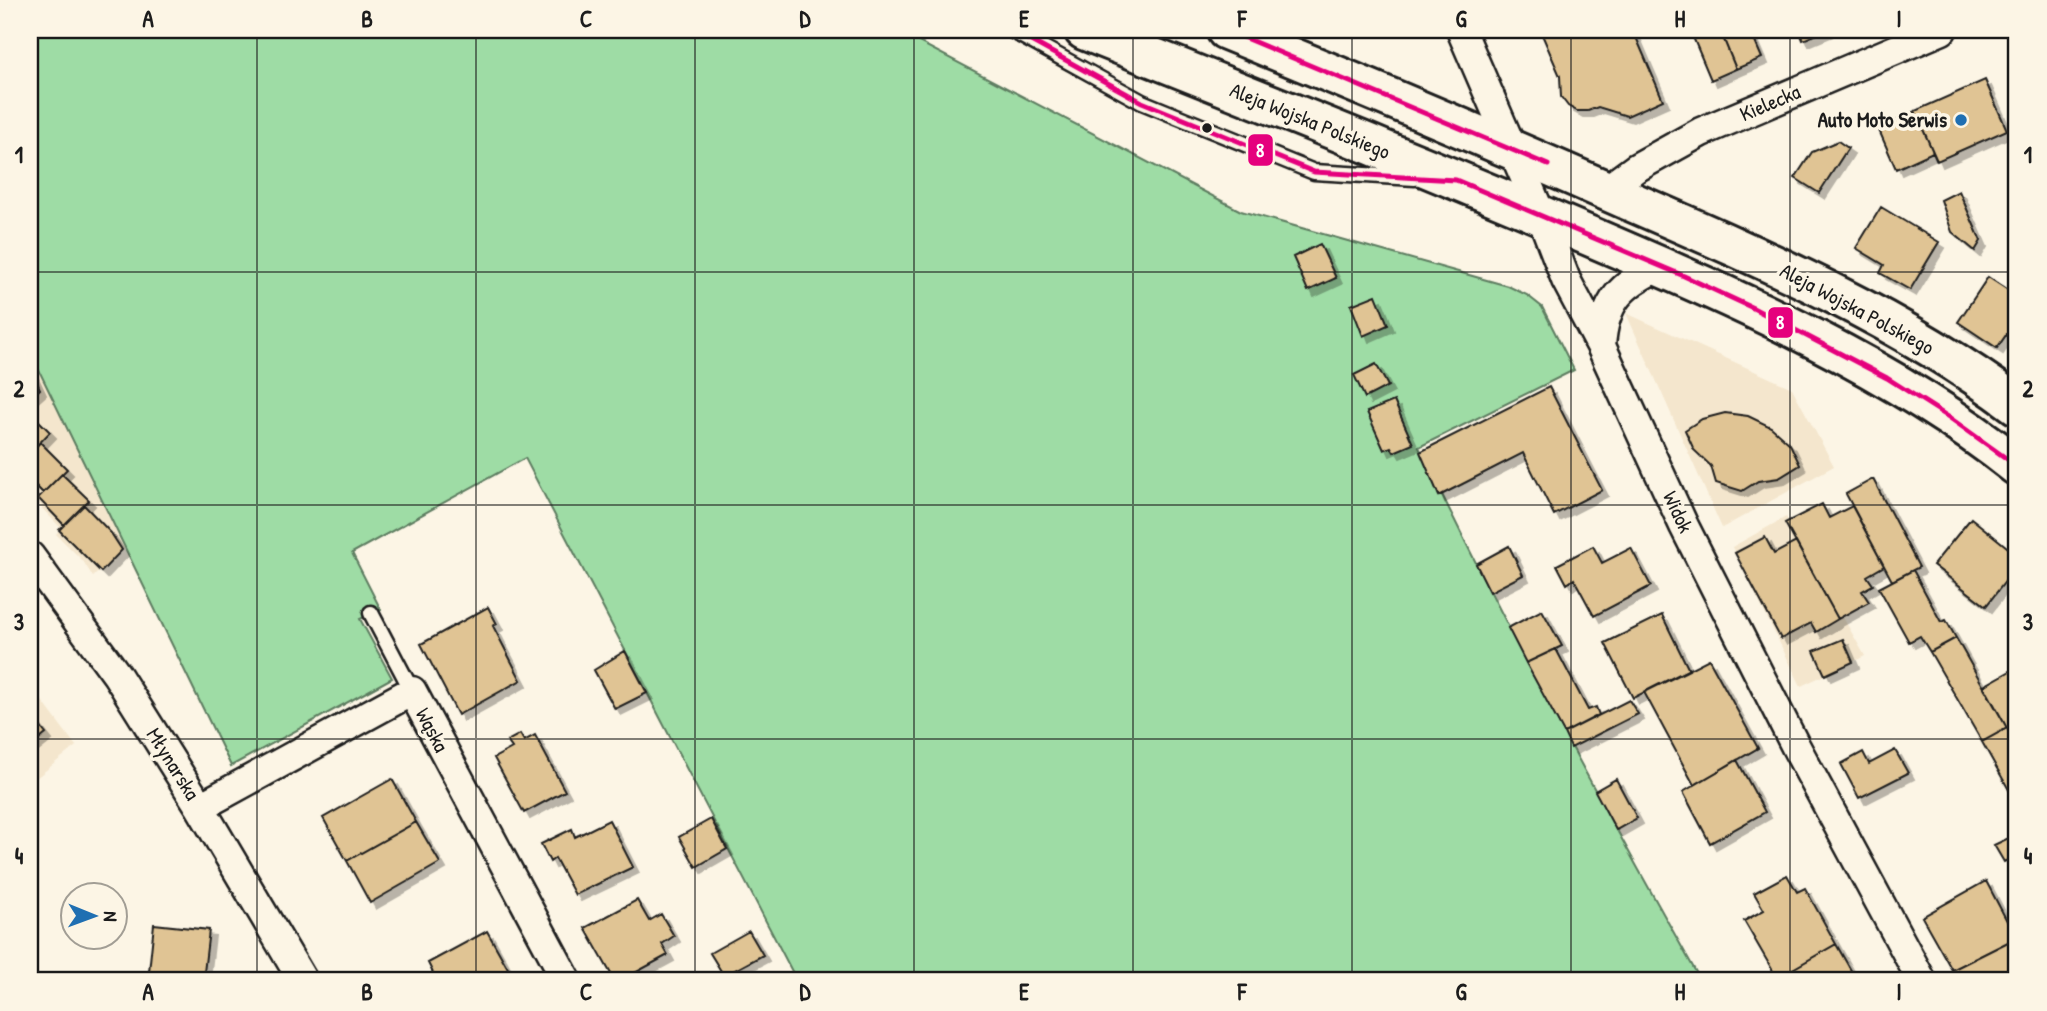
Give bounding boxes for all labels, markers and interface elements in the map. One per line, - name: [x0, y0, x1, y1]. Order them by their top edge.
- text: A: [142, 3, 154, 34]
- text: B: [361, 3, 373, 34]
- text: C: [580, 3, 592, 34]
- text: D: [800, 3, 812, 34]
- text: E: [1019, 3, 1030, 34]
- text: F: [1237, 3, 1248, 34]
- text: G: [1455, 3, 1467, 34]
- text: H: [1675, 3, 1686, 34]
- text: I: [1896, 3, 1902, 34]
- street label: Aleja Wojska Polskiego: [1226, 75, 1395, 166]
- street label: Kielecka: [1735, 77, 1805, 128]
- place label: Auto Moto Serwis: [1818, 105, 1947, 134]
- marker: Auto Moto Serwis: [1953, 112, 1969, 128]
- unlabelled marker: [1200, 121, 1214, 135]
- line badge: 8: [1247, 133, 1274, 167]
- text: 8: [1256, 137, 1264, 163]
- text: 1: [15, 139, 23, 170]
- text: 1: [2024, 139, 2032, 170]
- street label: Aleja Wojska Polskiego: [1775, 256, 1939, 361]
- line badge: 8: [1767, 306, 1794, 339]
- text: 8: [1776, 309, 1784, 335]
- text: 2: [14, 373, 25, 404]
- text: 2: [2023, 373, 2034, 404]
- street label: Widok: [1656, 486, 1701, 538]
- text: 3: [14, 606, 24, 637]
- text: 3: [2023, 606, 2033, 637]
- street label: Wąska: [409, 703, 456, 757]
- street label: Młynarska: [140, 722, 207, 805]
- text: 4: [15, 840, 24, 871]
- text: 4: [2024, 840, 2033, 871]
- north arrow: [60, 881, 130, 951]
- text: N: [98, 911, 124, 922]
- text: A: [142, 976, 154, 1007]
- text: B: [361, 976, 373, 1007]
- text: C: [580, 976, 592, 1007]
- text: D: [800, 976, 812, 1007]
- text: E: [1019, 976, 1030, 1007]
- text: F: [1237, 976, 1248, 1007]
- text: G: [1455, 976, 1467, 1007]
- text: H: [1675, 976, 1686, 1007]
- text: I: [1896, 976, 1902, 1007]

